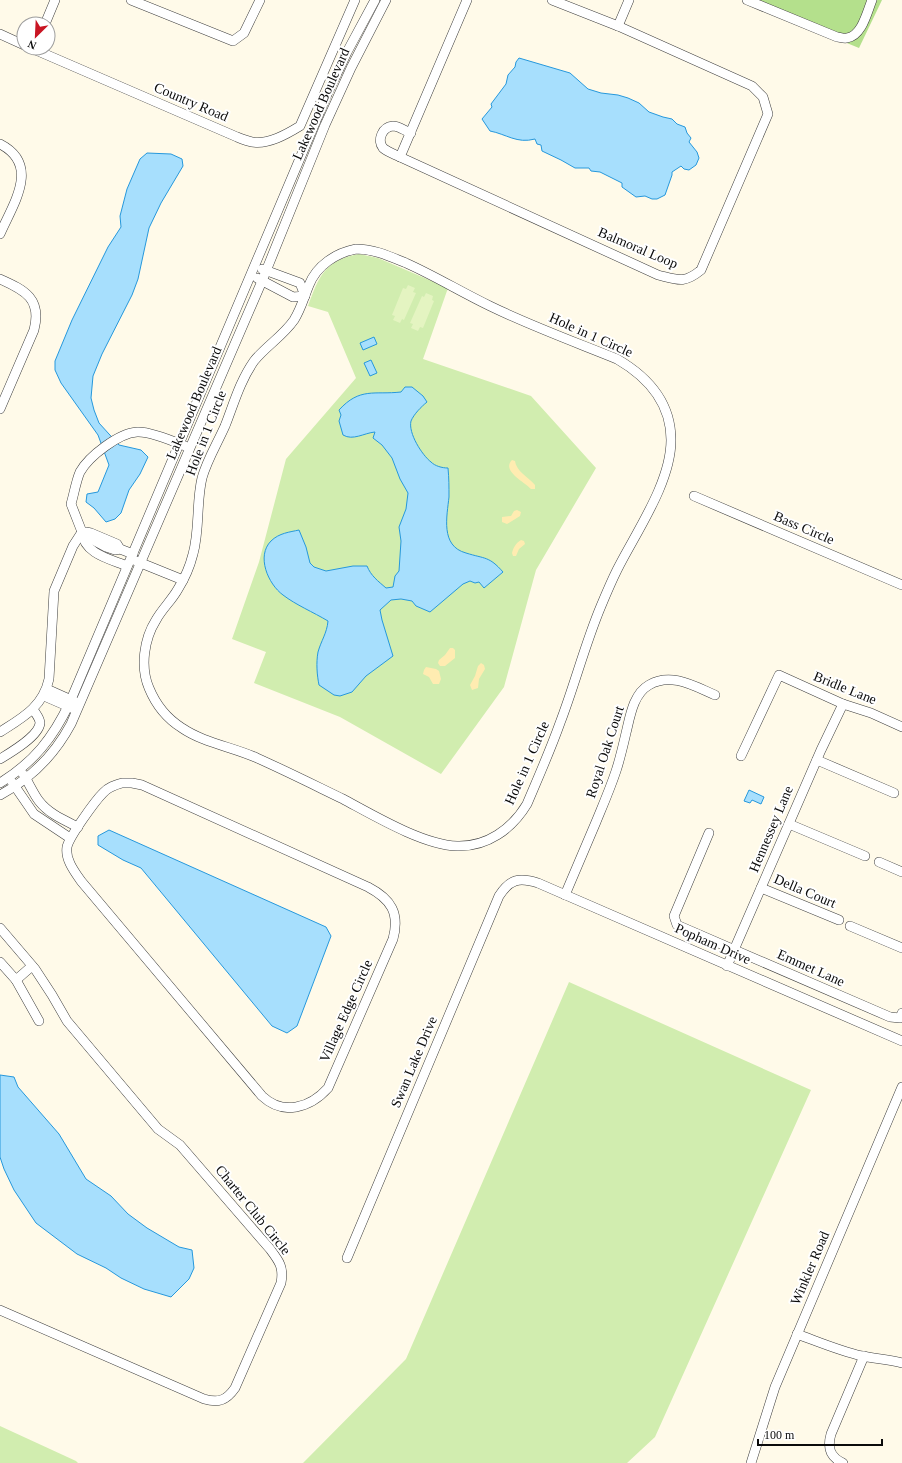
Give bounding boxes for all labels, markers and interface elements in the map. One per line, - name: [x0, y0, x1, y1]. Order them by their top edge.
- north arrow: [16, 16, 56, 56]
- text: N: [26, 38, 38, 52]
- street label: Lakewood Boulevard: [290, 46, 352, 162]
- street label: Country Road: [152, 80, 230, 124]
- street label: Balmoral Loop: [596, 224, 680, 272]
- street label: Hole in 1 Circle: [547, 310, 635, 360]
- street label: Lakewood Boulevard: [163, 344, 225, 462]
- street label: Hole in 1 Circle: [183, 388, 229, 478]
- street label: Bass Circle: [772, 509, 836, 547]
- street label: Bridle Lane: [811, 669, 879, 707]
- street label: Royal Oak Court: [583, 704, 627, 800]
- street label: Hole in 1 Circle: [502, 719, 552, 807]
- street label: Hennessey Lane: [746, 784, 796, 874]
- street label: Della Court: [772, 871, 838, 911]
- street label: Popham Drive: [673, 921, 753, 967]
- street label: Emmet Lane: [775, 947, 847, 989]
- street label: Village Edge Circle: [317, 958, 375, 1064]
- street label: Swan Lake Drive: [388, 1014, 440, 1110]
- street label: Charter Club Circle: [212, 1162, 294, 1258]
- street label: Winkler Road: [788, 1229, 832, 1307]
- scale bar: [758, 1421, 882, 1447]
- text: 100 m: [764, 1428, 795, 1442]

